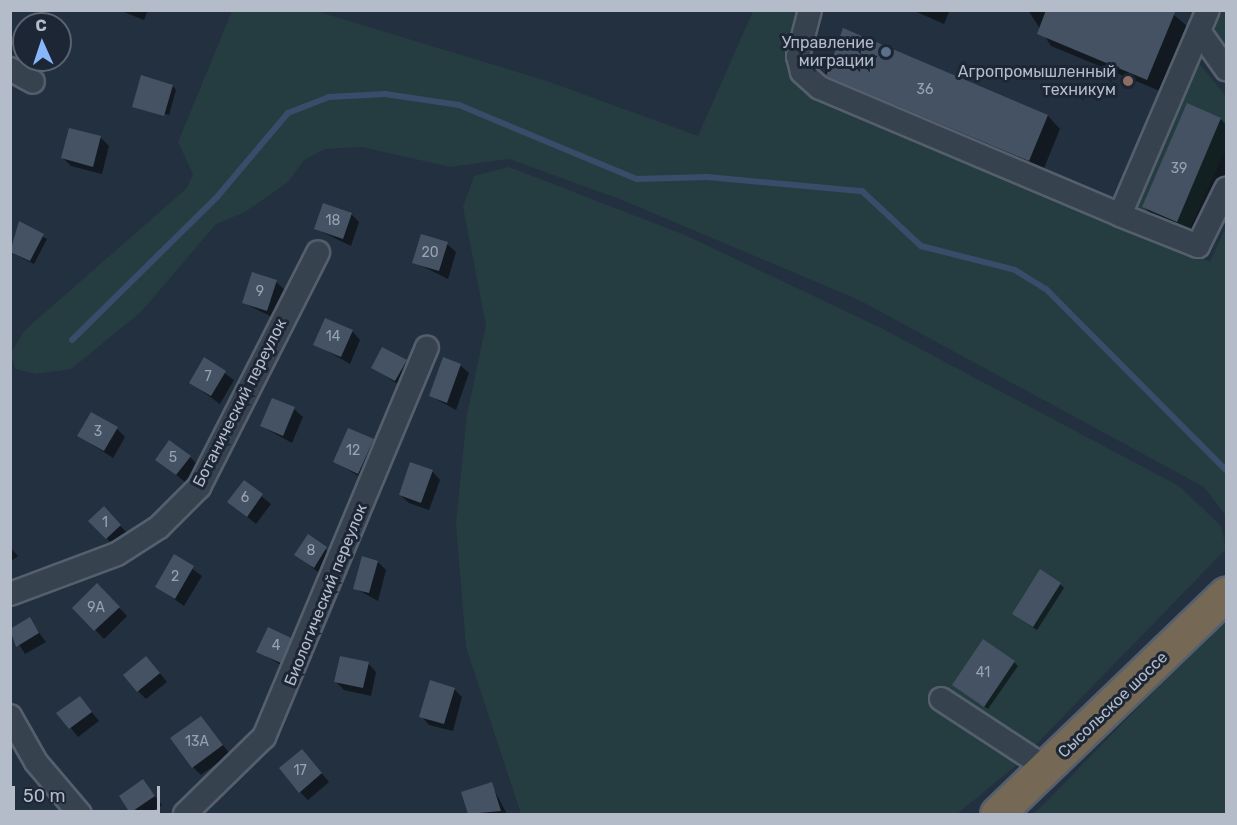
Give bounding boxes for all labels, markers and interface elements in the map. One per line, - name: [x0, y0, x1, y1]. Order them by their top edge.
- north arrow: [12, 12, 72, 72]
- text: С: [35, 16, 47, 35]
- place label: Управление миграции: [782, 33, 874, 71]
- marker: Управление миграции: [879, 45, 893, 59]
- place label: Агропромышленный техникум: [958, 62, 1116, 100]
- marker: Агропромышленный техникум: [1121, 74, 1135, 88]
- house number: 36: [917, 82, 933, 98]
- house number: 39: [1171, 161, 1187, 177]
- house number: 18: [326, 213, 340, 229]
- house number: 20: [421, 245, 439, 261]
- house number: 9: [256, 284, 264, 300]
- street label: Ботанический переулок: [189, 316, 291, 490]
- house number: 14: [326, 329, 340, 345]
- house number: 7: [204, 369, 212, 385]
- house number: 3: [94, 424, 102, 440]
- house number: 12: [346, 443, 360, 459]
- house number: 5: [169, 450, 177, 466]
- house number: 6: [241, 490, 249, 506]
- street label: Биологический переулок: [281, 501, 371, 689]
- house number: 1: [102, 515, 108, 531]
- house number: 8: [307, 543, 315, 559]
- house number: 2: [171, 569, 179, 585]
- house number: 9А: [87, 600, 105, 616]
- house number: 4: [272, 638, 280, 654]
- street label: Сысольское шоссе: [1054, 648, 1172, 762]
- house number: 41: [976, 665, 990, 681]
- house number: 13А: [185, 734, 209, 750]
- house number: 17: [293, 763, 307, 779]
- scale bar: [15, 774, 164, 812]
- text: 50 m: [23, 785, 66, 807]

